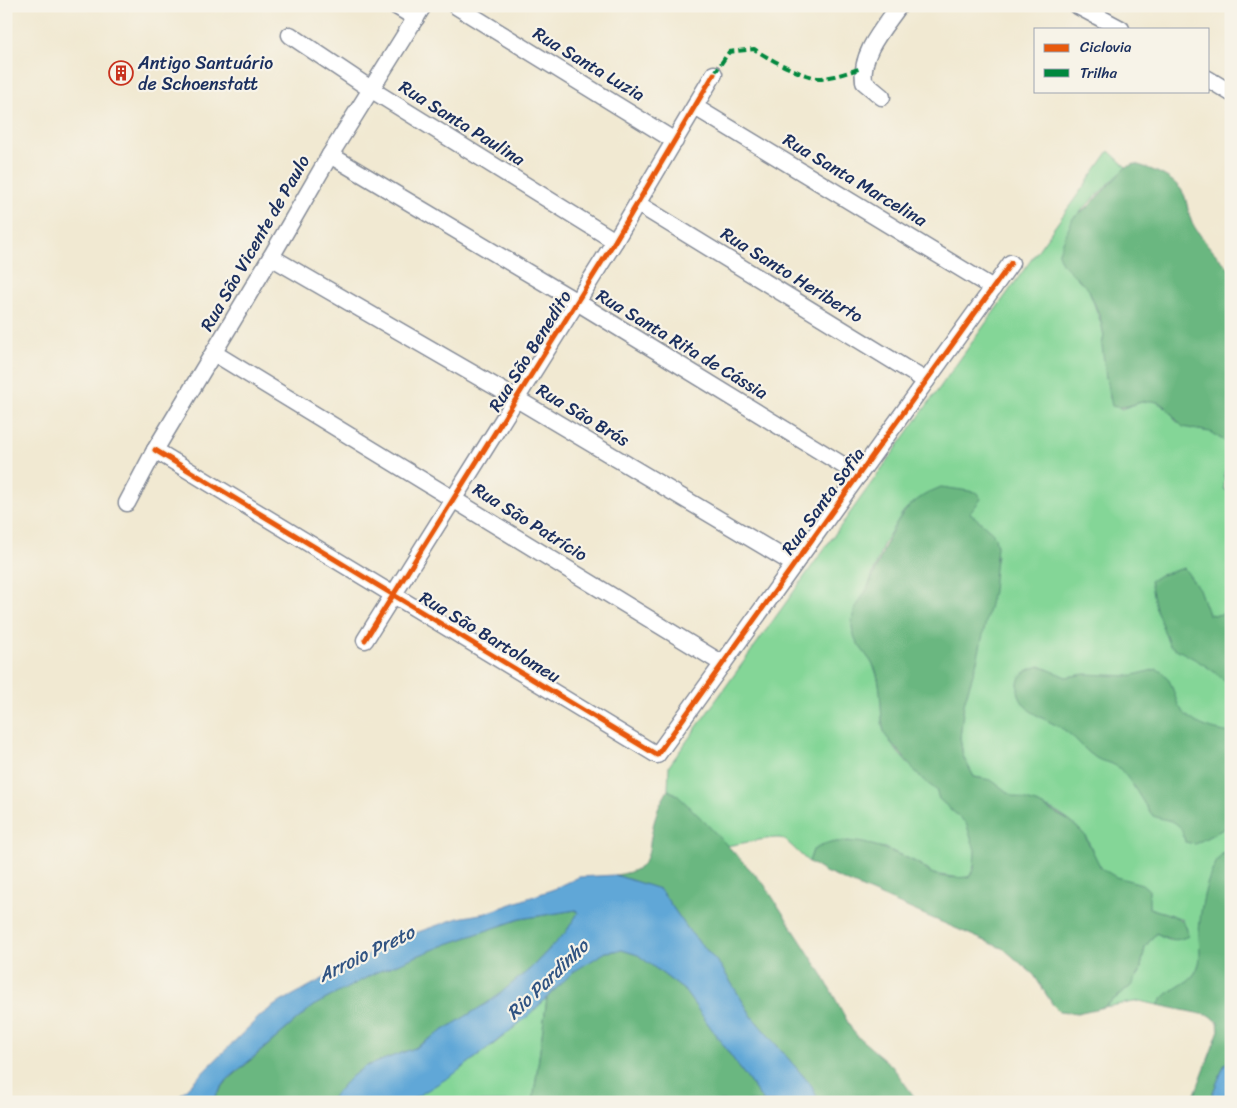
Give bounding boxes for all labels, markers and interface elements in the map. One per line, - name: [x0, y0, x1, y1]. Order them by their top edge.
- street label: Rua Santa Luzia: [527, 18, 651, 110]
- legend: [1034, 28, 1210, 92]
- text: Ciclovia: [1080, 34, 1132, 60]
- place label: Antigo Santuário de Schoenstatt: [137, 47, 273, 100]
- building icon: Antigo Santuário de Schoenstatt: [108, 60, 134, 86]
- text: Trilha: [1080, 60, 1117, 86]
- street label: Rua Santa Paulina: [393, 71, 532, 175]
- street label: Rua Santa Marcelina: [777, 124, 934, 236]
- street label: Rua São Vicente de Paulo: [191, 149, 319, 337]
- street label: Rua Santo Heriberto: [714, 218, 870, 332]
- street label: Rua Santa Rita de Cássia: [590, 280, 774, 408]
- street label: Rua São Benedito: [480, 284, 580, 418]
- street label: Rua São Brás: [530, 374, 637, 456]
- street label: Rua Santa Sofia: [773, 440, 873, 562]
- street label: Rua São Patrício: [466, 474, 594, 570]
- street label: Rua São Bartolomeu: [413, 582, 567, 692]
- water label: Arroio Preto: [311, 915, 422, 992]
- water label: Rio Pardinho: [498, 930, 598, 1028]

